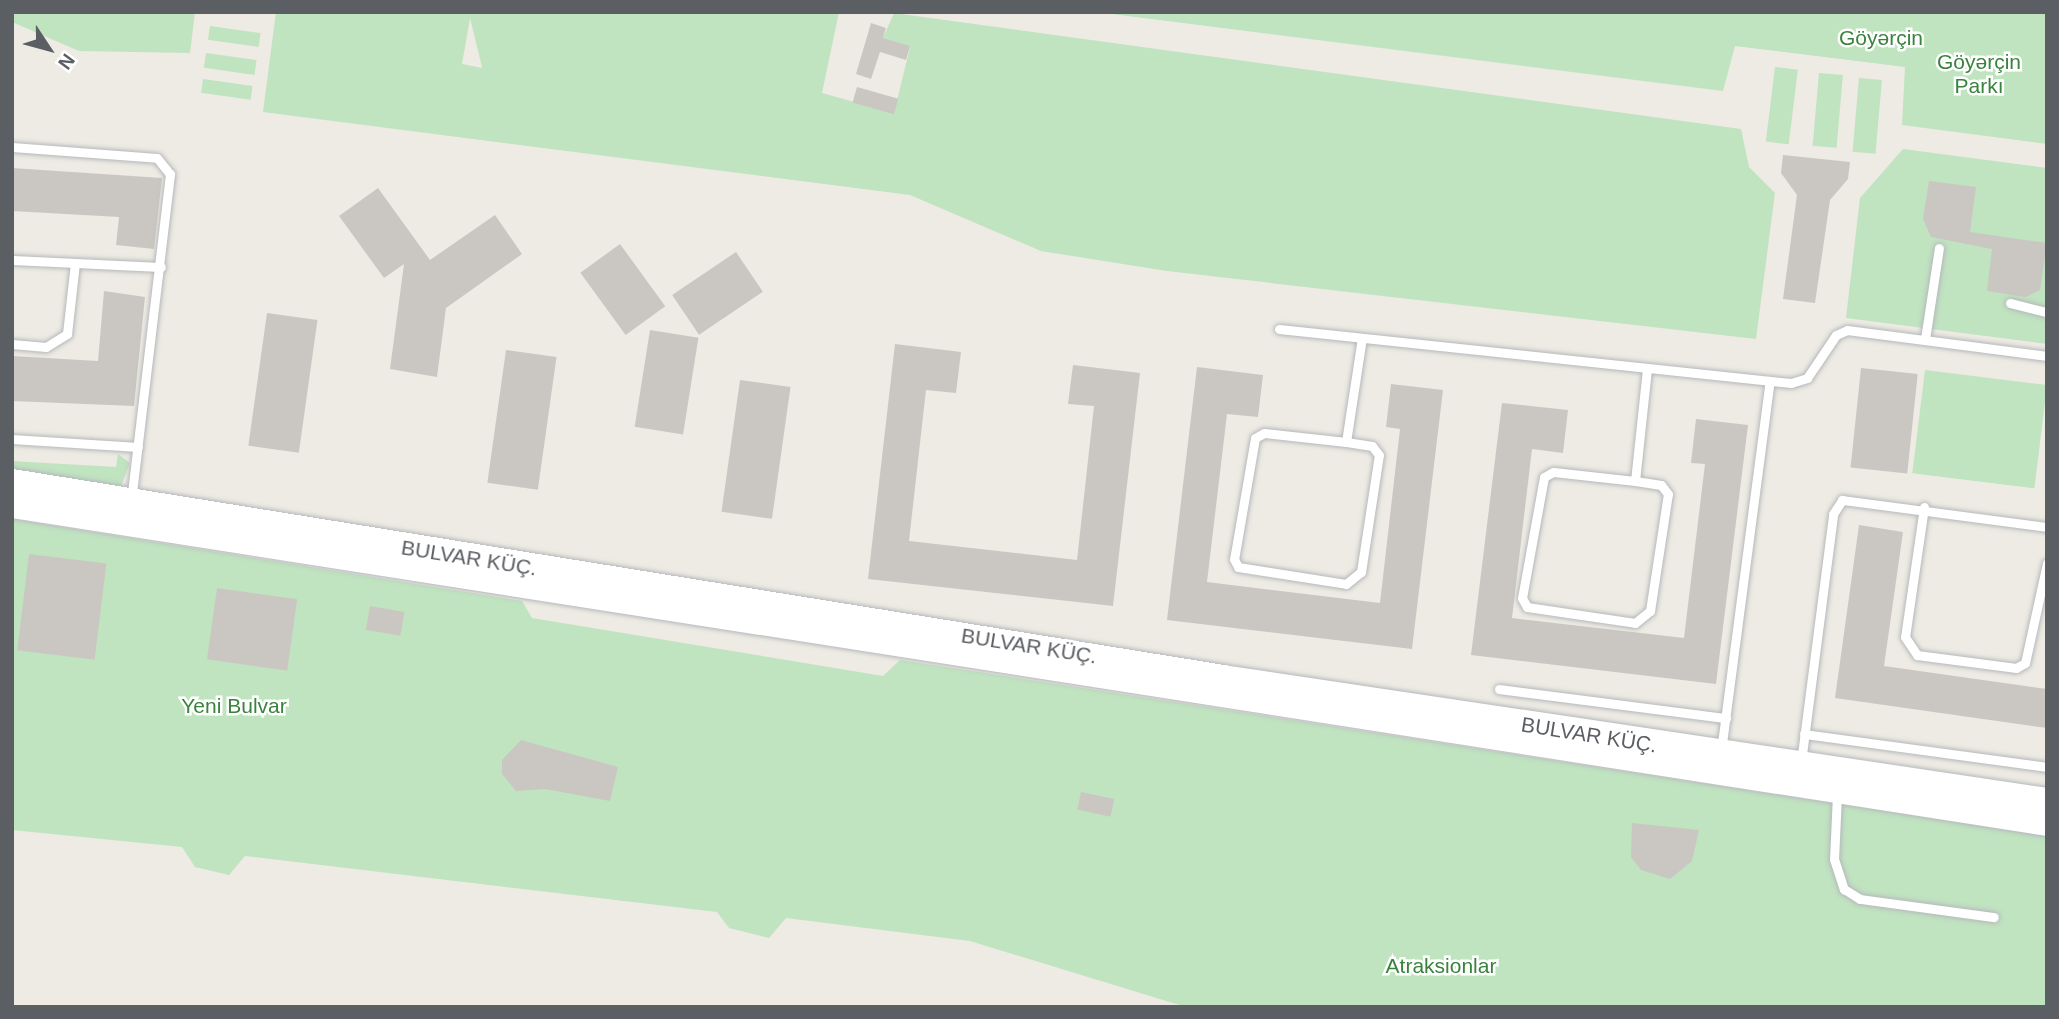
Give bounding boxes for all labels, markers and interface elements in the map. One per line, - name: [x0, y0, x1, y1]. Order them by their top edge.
- north arrow: [14, 14, 84, 84]
- park label: Göyərçin: [1839, 25, 1923, 51]
- park label: Göyərçin Parkı: [1937, 49, 2021, 99]
- text: N: [54, 50, 79, 73]
- street label: BULVAR KÜÇ.: [399, 535, 539, 581]
- street label: BULVAR KÜÇ.: [959, 623, 1099, 669]
- park label: Yeni Bulvar: [181, 693, 287, 719]
- street label: BULVAR KÜÇ.: [1519, 712, 1659, 758]
- park label: Atraksionlar: [1386, 953, 1496, 979]

